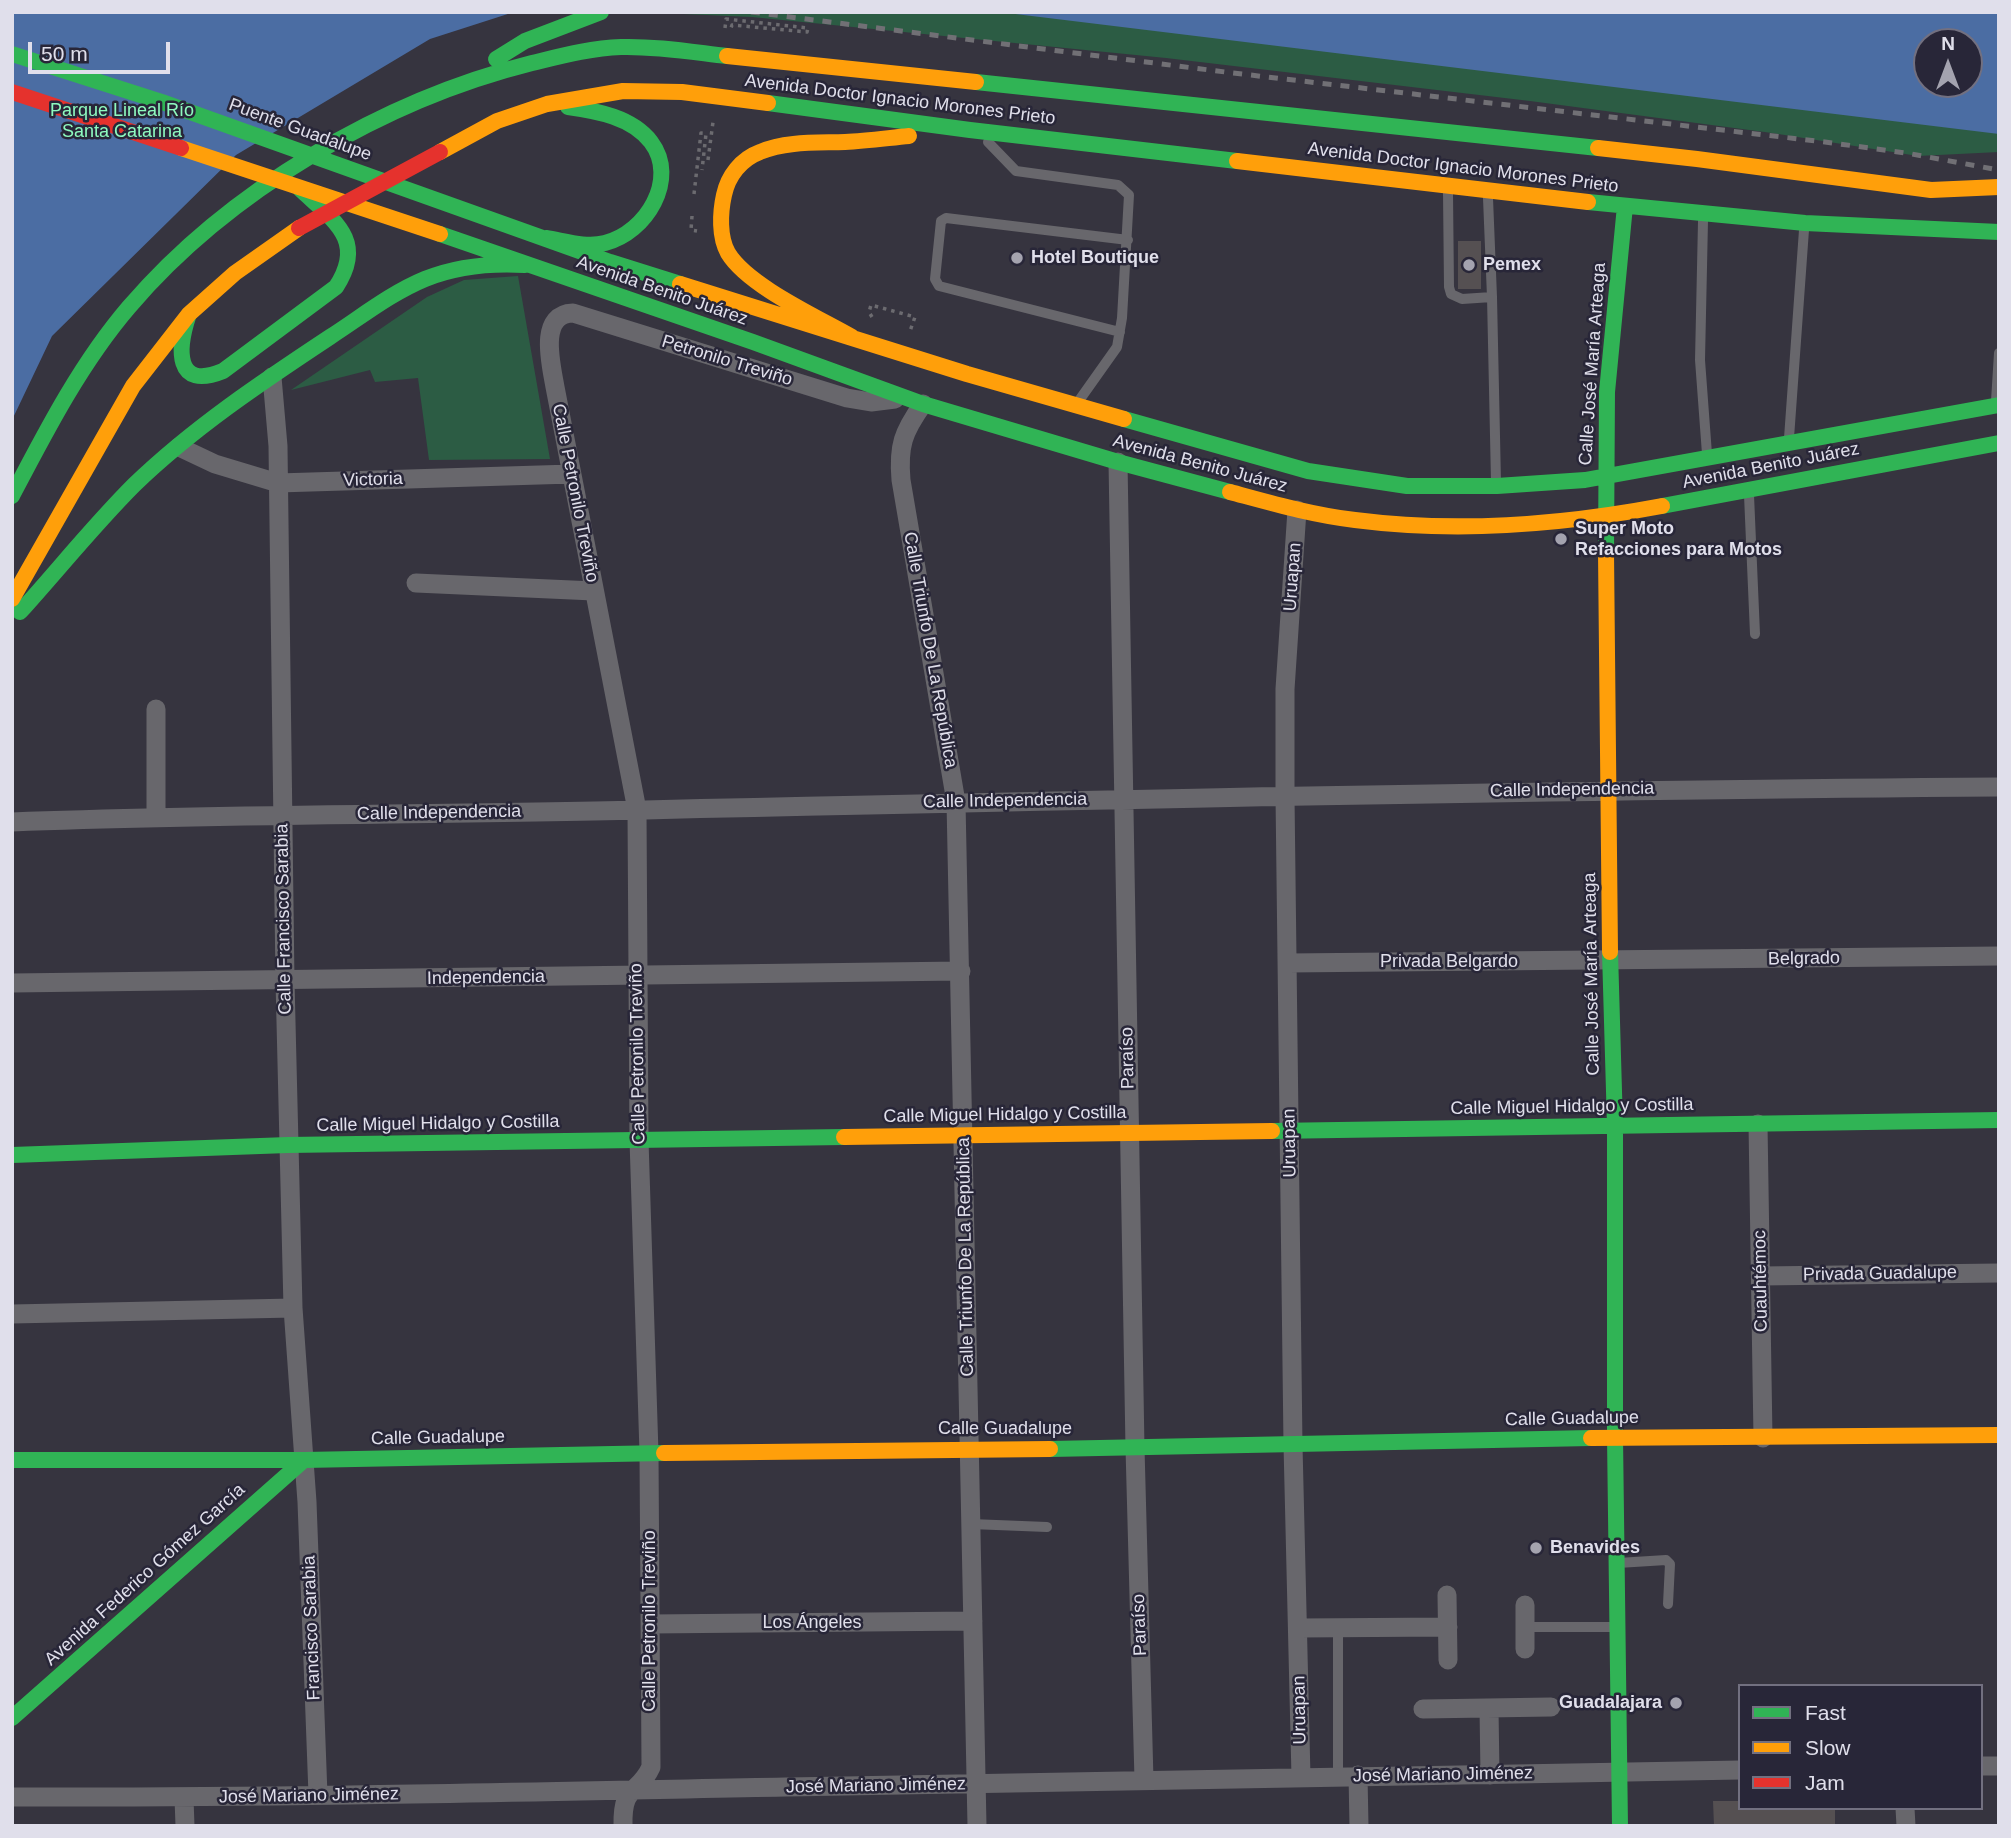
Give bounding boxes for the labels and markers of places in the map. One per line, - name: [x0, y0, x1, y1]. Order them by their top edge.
- place label: Hotel Boutique: [1031, 247, 1159, 269]
- marker: Hotel Boutique: [1009, 250, 1025, 266]
- place label: Pemex: [1483, 254, 1541, 276]
- marker: Pemex: [1461, 257, 1477, 273]
- place label: Super Moto Refacciones para Motos: [1575, 518, 1782, 560]
- marker: Super Moto Refacciones para Motos: [1553, 531, 1569, 547]
- place label: Benavides: [1550, 1537, 1640, 1559]
- marker: Benavides: [1528, 1540, 1544, 1556]
- place label: Guadalajara: [1559, 1692, 1662, 1714]
- marker: Guadalajara: [1668, 1695, 1684, 1711]

